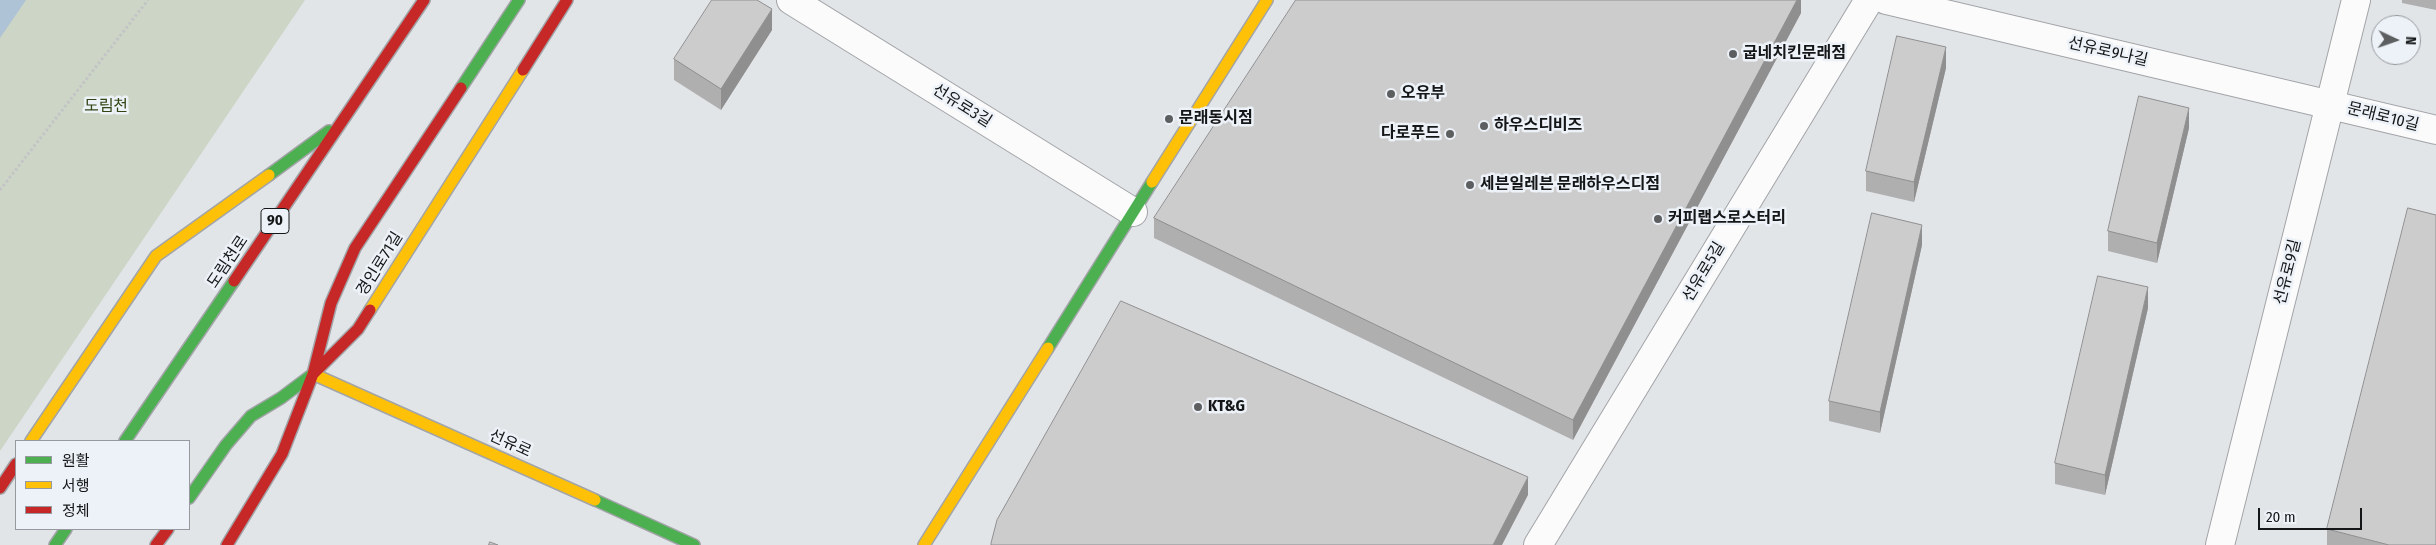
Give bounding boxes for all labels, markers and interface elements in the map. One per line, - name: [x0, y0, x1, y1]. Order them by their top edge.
- north arrow: [2371, 15, 2421, 65]
- street label: 선유로9나길: [2066, 33, 2150, 71]
- text: N: [2402, 36, 2419, 45]
- place label: 굽네치킨문래점: [1743, 44, 1846, 64]
- marker: 굽네치킨문래점: [1727, 48, 1739, 60]
- street label: 선유로3길: [929, 80, 995, 132]
- place label: 오유부: [1401, 84, 1445, 104]
- marker: 오유부: [1385, 88, 1397, 100]
- park label: 도림천: [84, 97, 128, 117]
- street label: 문래로10길: [2345, 99, 2421, 135]
- place label: 문래동시점: [1179, 109, 1253, 129]
- marker: 문래동시점: [1163, 113, 1175, 125]
- place label: 하우스디비즈: [1494, 116, 1582, 136]
- marker: 하우스디비즈: [1478, 120, 1490, 132]
- place label: 다로푸드: [1381, 124, 1440, 144]
- marker: 다로푸드: [1444, 128, 1456, 140]
- place label: 세븐일레븐 문래하우스디점: [1480, 175, 1660, 195]
- marker: 세븐일레븐 문래하우스디점: [1464, 179, 1476, 191]
- road number: 90: [261, 208, 289, 234]
- place label: 커피랩스로스터리: [1668, 209, 1786, 229]
- marker: 커피랩스로스터리: [1652, 213, 1664, 225]
- street label: 경인로71길: [353, 229, 407, 299]
- street label: 도림천로: [204, 232, 252, 292]
- street label: 선유로9길: [2271, 237, 2305, 307]
- street label: 선유로5길: [1679, 239, 1729, 305]
- place label: KT&G: [1208, 397, 1245, 417]
- marker: KT&G: [1192, 401, 1204, 413]
- street label: 선유로: [486, 426, 534, 462]
- legend: [15, 440, 190, 530]
- text: 원활: [62, 452, 90, 470]
- text: 서행: [62, 477, 90, 495]
- scale bar: [2261, 498, 2365, 530]
- text: 정체: [62, 502, 90, 520]
- text: 20 m: [2266, 508, 2296, 526]

